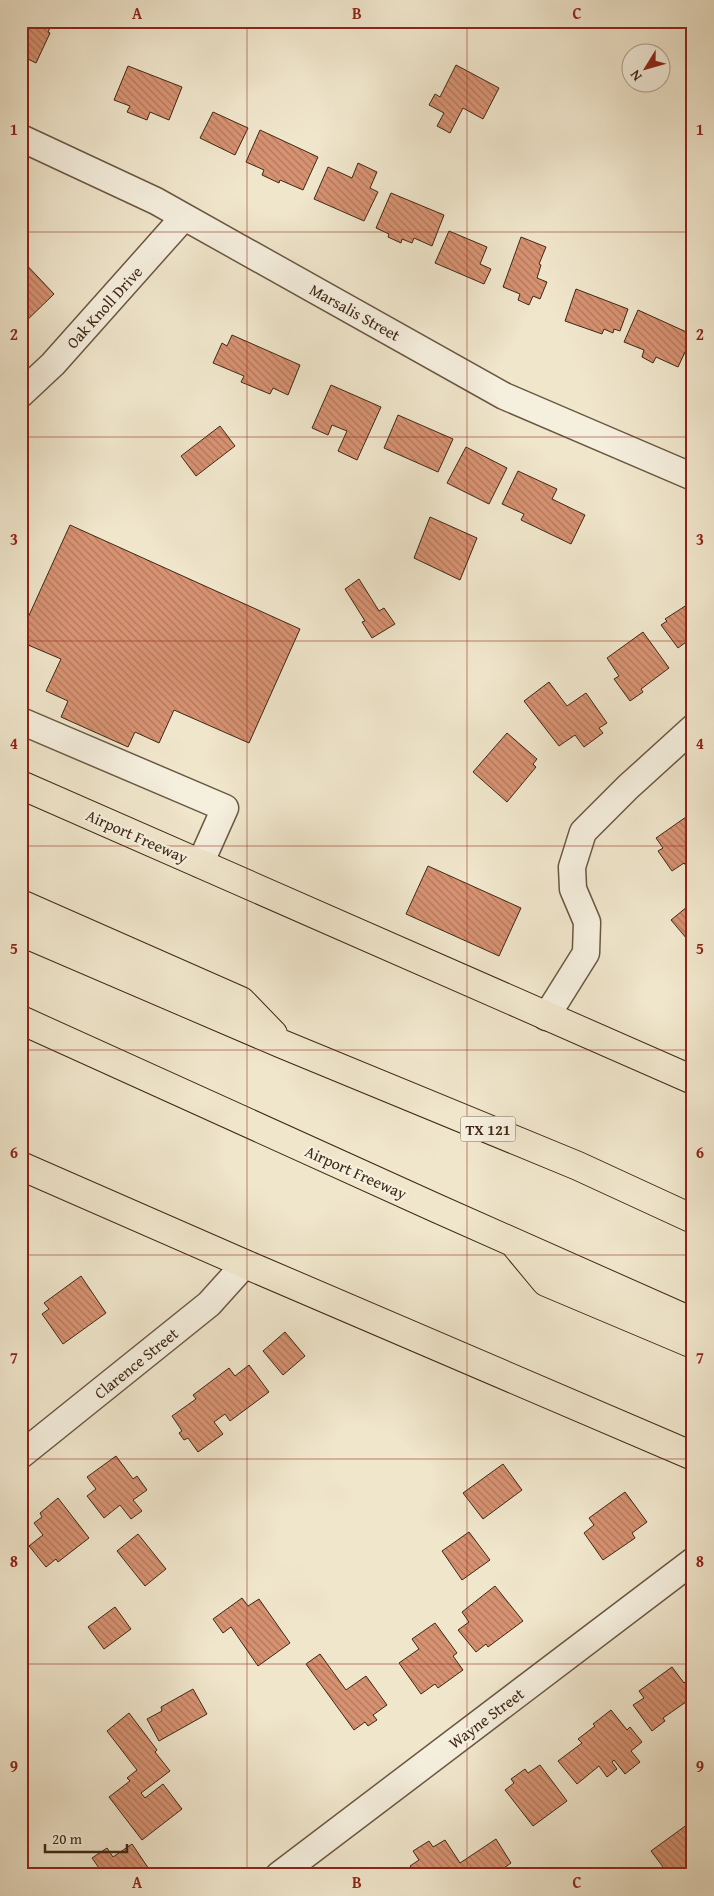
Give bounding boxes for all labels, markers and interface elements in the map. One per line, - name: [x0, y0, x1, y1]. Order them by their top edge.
- text: A: [132, 1, 143, 25]
- text: B: [352, 1, 362, 25]
- text: C: [572, 1, 582, 25]
- north arrow: [622, 42, 672, 92]
- text: N: [624, 66, 646, 86]
- text: 1: [10, 117, 18, 141]
- text: 1: [696, 117, 704, 141]
- street label: Oak Knoll Drive: [60, 260, 148, 354]
- street label: Marsalis Street: [305, 277, 405, 347]
- text: 2: [10, 322, 18, 346]
- text: 2: [696, 322, 704, 346]
- text: 3: [10, 527, 18, 551]
- text: 3: [696, 527, 704, 551]
- text: 4: [10, 731, 18, 755]
- text: 4: [696, 731, 704, 755]
- street label: Airport Freeway: [82, 803, 192, 869]
- text: 5: [10, 936, 18, 960]
- text: 5: [696, 936, 704, 960]
- road number: TX 121: [460, 1116, 516, 1142]
- street label: Airport Freeway: [301, 1139, 411, 1205]
- text: 6: [10, 1140, 18, 1164]
- text: 6: [696, 1140, 704, 1164]
- street label: Clarence Street: [89, 1321, 184, 1404]
- text: 7: [10, 1345, 18, 1369]
- text: 7: [696, 1345, 704, 1369]
- text: 8: [10, 1549, 18, 1573]
- text: 8: [696, 1549, 704, 1573]
- street label: Wayne Street: [443, 1681, 529, 1754]
- text: 9: [10, 1754, 18, 1778]
- text: 9: [696, 1754, 704, 1778]
- scale bar: [45, 1821, 128, 1853]
- text: 20 m: [52, 1828, 83, 1849]
- text: A: [132, 1870, 143, 1894]
- text: B: [352, 1870, 362, 1894]
- text: C: [572, 1870, 582, 1894]

